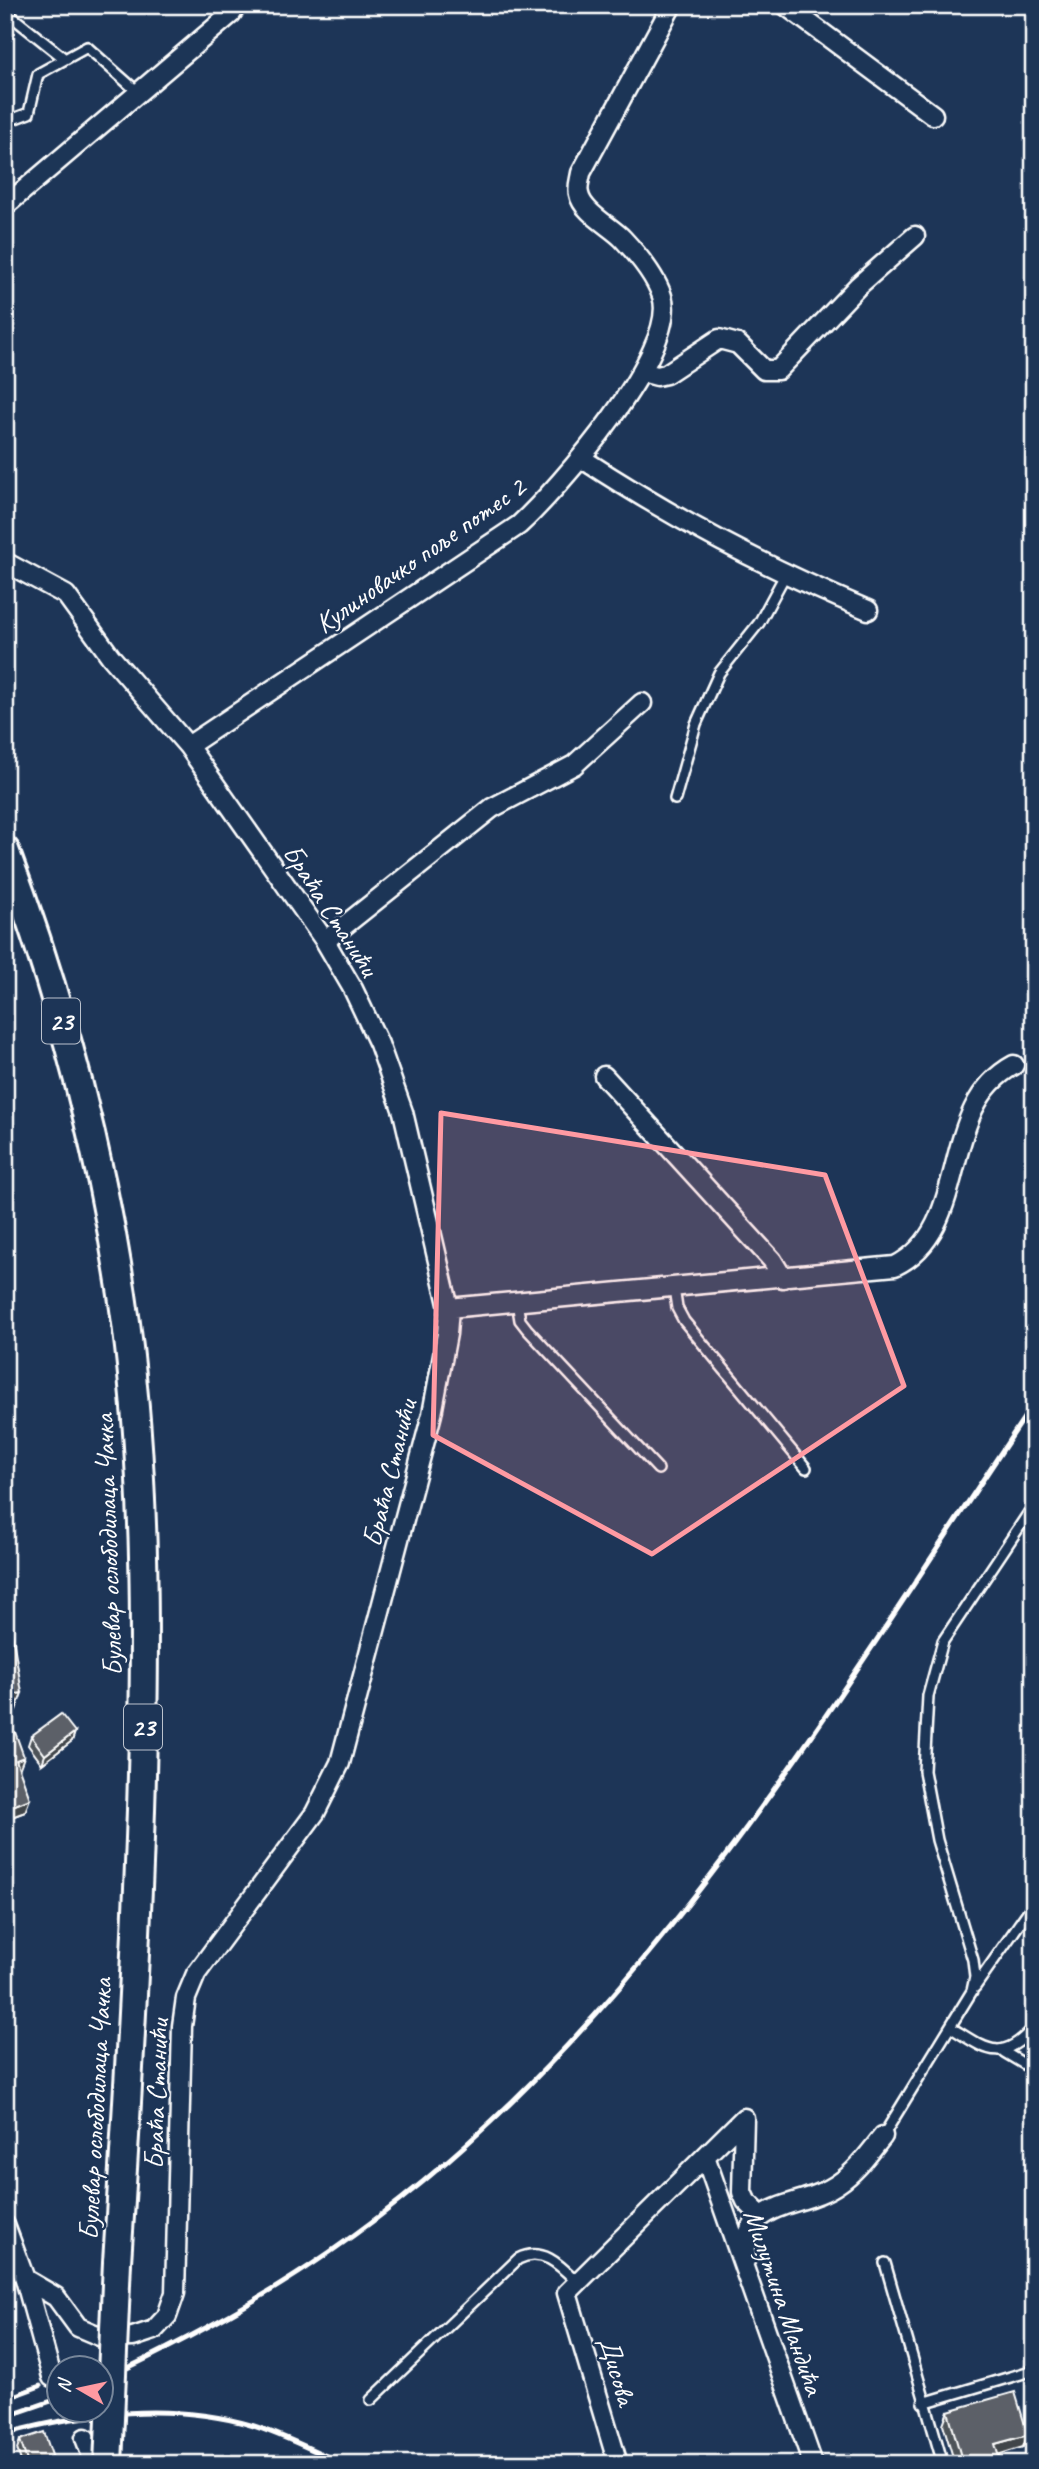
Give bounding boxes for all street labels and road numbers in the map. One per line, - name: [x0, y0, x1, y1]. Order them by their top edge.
- street label: Кулиновачко поље потес 2: [308, 468, 534, 641]
- street label: Браћа Станићи: [275, 837, 388, 984]
- road number: 23: [42, 998, 80, 1044]
- street label: Браћа Станићи: [354, 1394, 425, 1550]
- street label: Булевар ослободилаца Чачка: [86, 1412, 130, 1677]
- road number: 23: [124, 1704, 162, 1750]
- street label: Булевар ослободилаца Чачка: [71, 1975, 119, 2241]
- street label: Браћа Станићи: [136, 2016, 176, 2170]
- street label: Милутина Мандића: [736, 2204, 833, 2401]
- street label: Дисова: [592, 2333, 645, 2412]

